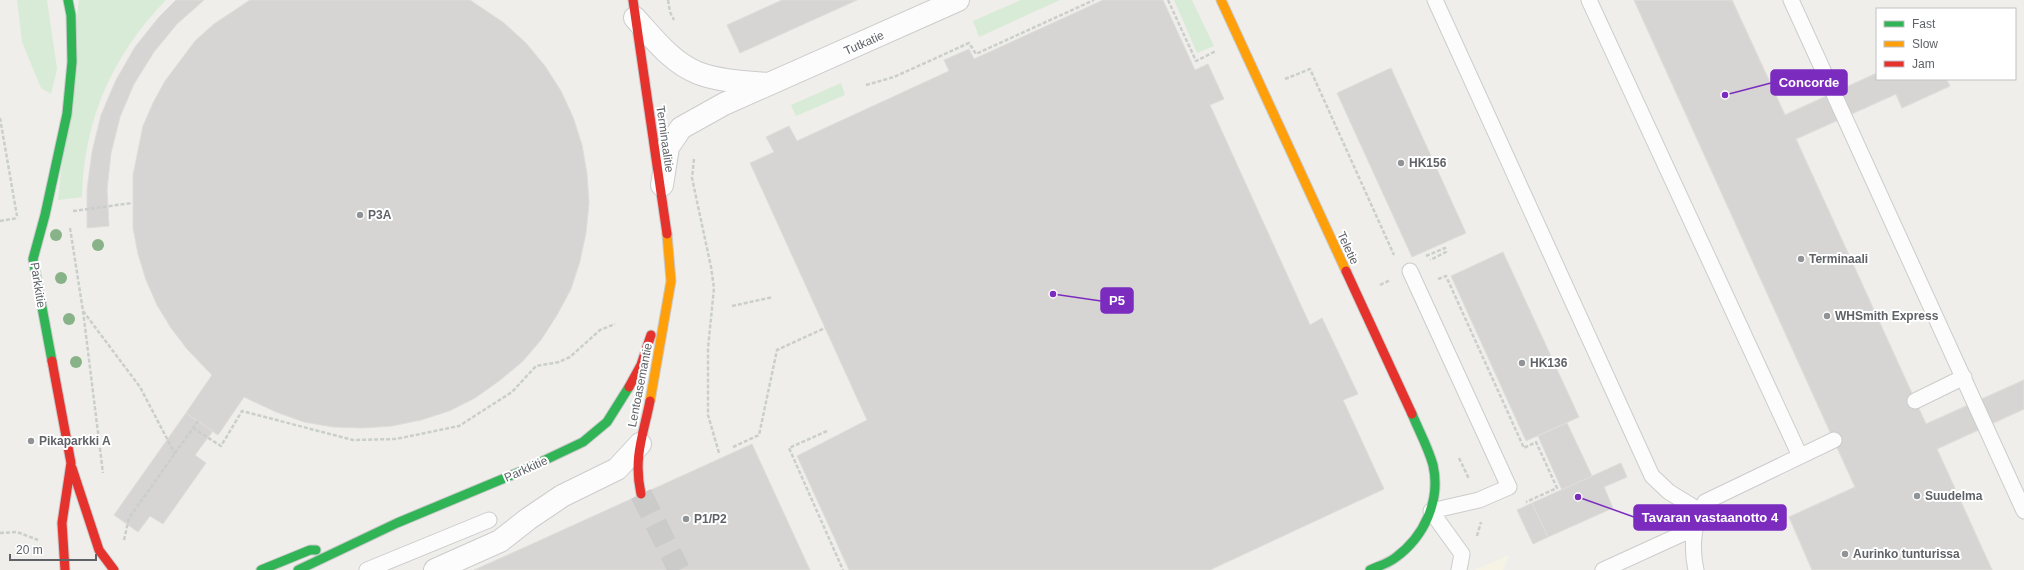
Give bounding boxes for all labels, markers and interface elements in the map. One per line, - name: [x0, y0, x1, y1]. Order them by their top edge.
- legend: [1876, 8, 2016, 80]
- text: Fast: [1912, 17, 1936, 31]
- street label: Tutkatie: [842, 28, 886, 58]
- text: Slow: [1912, 37, 1938, 51]
- text: Jam: [1912, 57, 1935, 71]
- callout: Concorde: [1771, 70, 1847, 95]
- text: Concorde: [1779, 75, 1839, 90]
- street label: Terminaalitie: [653, 105, 677, 174]
- place label: HK156: [1409, 156, 1447, 170]
- marker: HK156: [1396, 158, 1406, 168]
- place label: P3A: [368, 208, 392, 222]
- marker: P3A: [355, 210, 365, 220]
- street label: Teletie: [1334, 229, 1362, 267]
- place label: Terminaali: [1809, 252, 1868, 266]
- marker: Terminaali: [1796, 254, 1806, 264]
- street label: Parkkitie: [27, 261, 49, 309]
- callout: P5: [1101, 288, 1133, 313]
- text: P5: [1109, 293, 1125, 308]
- place label: WHSmith Express: [1835, 309, 1939, 323]
- marker: WHSmith Express: [1822, 311, 1832, 321]
- street label: Lentoasemantie: [625, 341, 655, 428]
- place label: HK136: [1530, 356, 1568, 370]
- marker: HK136: [1517, 358, 1527, 368]
- place label: Pikaparkki A: [39, 434, 111, 448]
- marker: Pikaparkki A: [26, 436, 36, 446]
- street label: Parkkitie: [502, 453, 550, 485]
- place label: Suudelma: [1925, 489, 1983, 503]
- marker: Suudelma: [1912, 491, 1922, 501]
- callout: Tavaran vastaanotto 4: [1634, 505, 1786, 530]
- text: Tavaran vastaanotto 4: [1642, 510, 1779, 525]
- place label: P1/P2: [694, 512, 727, 526]
- marker: P1/P2: [681, 514, 691, 524]
- scale bar: [10, 536, 96, 562]
- text: 20 m: [16, 543, 43, 557]
- place label: Aurinko tunturissa: [1853, 547, 1960, 561]
- marker: Aurinko tunturissa: [1840, 549, 1850, 559]

